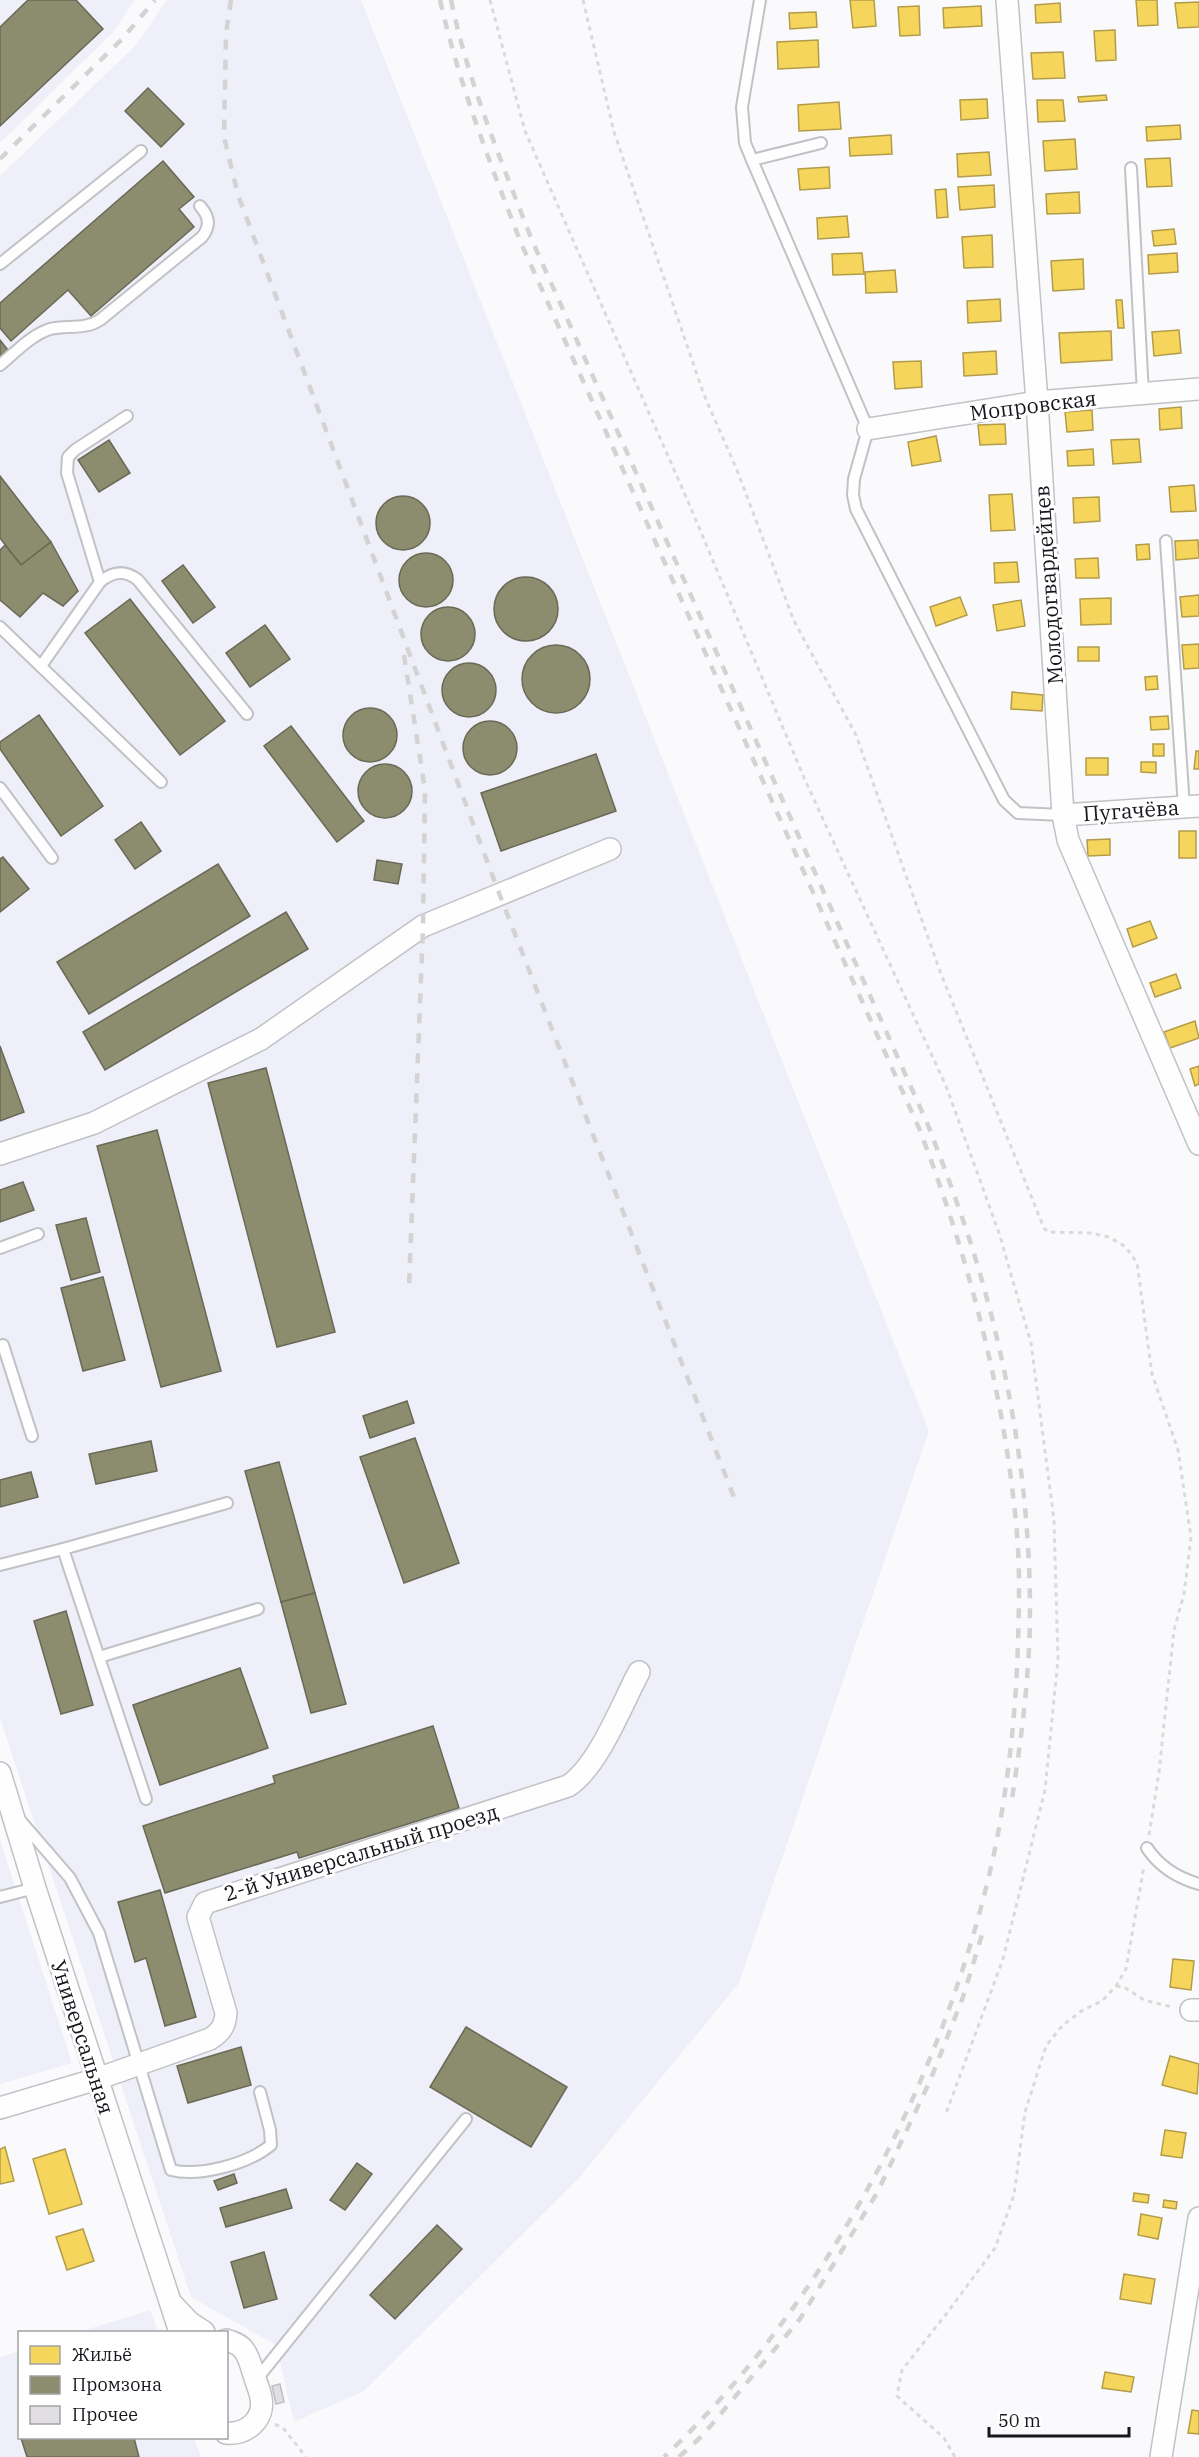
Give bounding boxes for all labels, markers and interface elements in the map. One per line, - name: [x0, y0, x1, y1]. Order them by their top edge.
- street label: Мопровская: [968, 383, 1098, 427]
- street label: Молодогвардейцев: [1027, 485, 1069, 685]
- street label: Пугачёва: [1082, 793, 1180, 827]
- street label: 2-й Универсальный проезд: [220, 1797, 502, 1907]
- street label: Универсальная: [45, 1956, 121, 2118]
- legend: [18, 2331, 228, 2439]
- text: Жильё: [72, 2343, 132, 2366]
- text: Промзона: [72, 2373, 162, 2396]
- scale bar: [989, 2400, 1128, 2438]
- text: Прочее: [72, 2403, 138, 2426]
- text: 50 m: [998, 2409, 1041, 2432]

